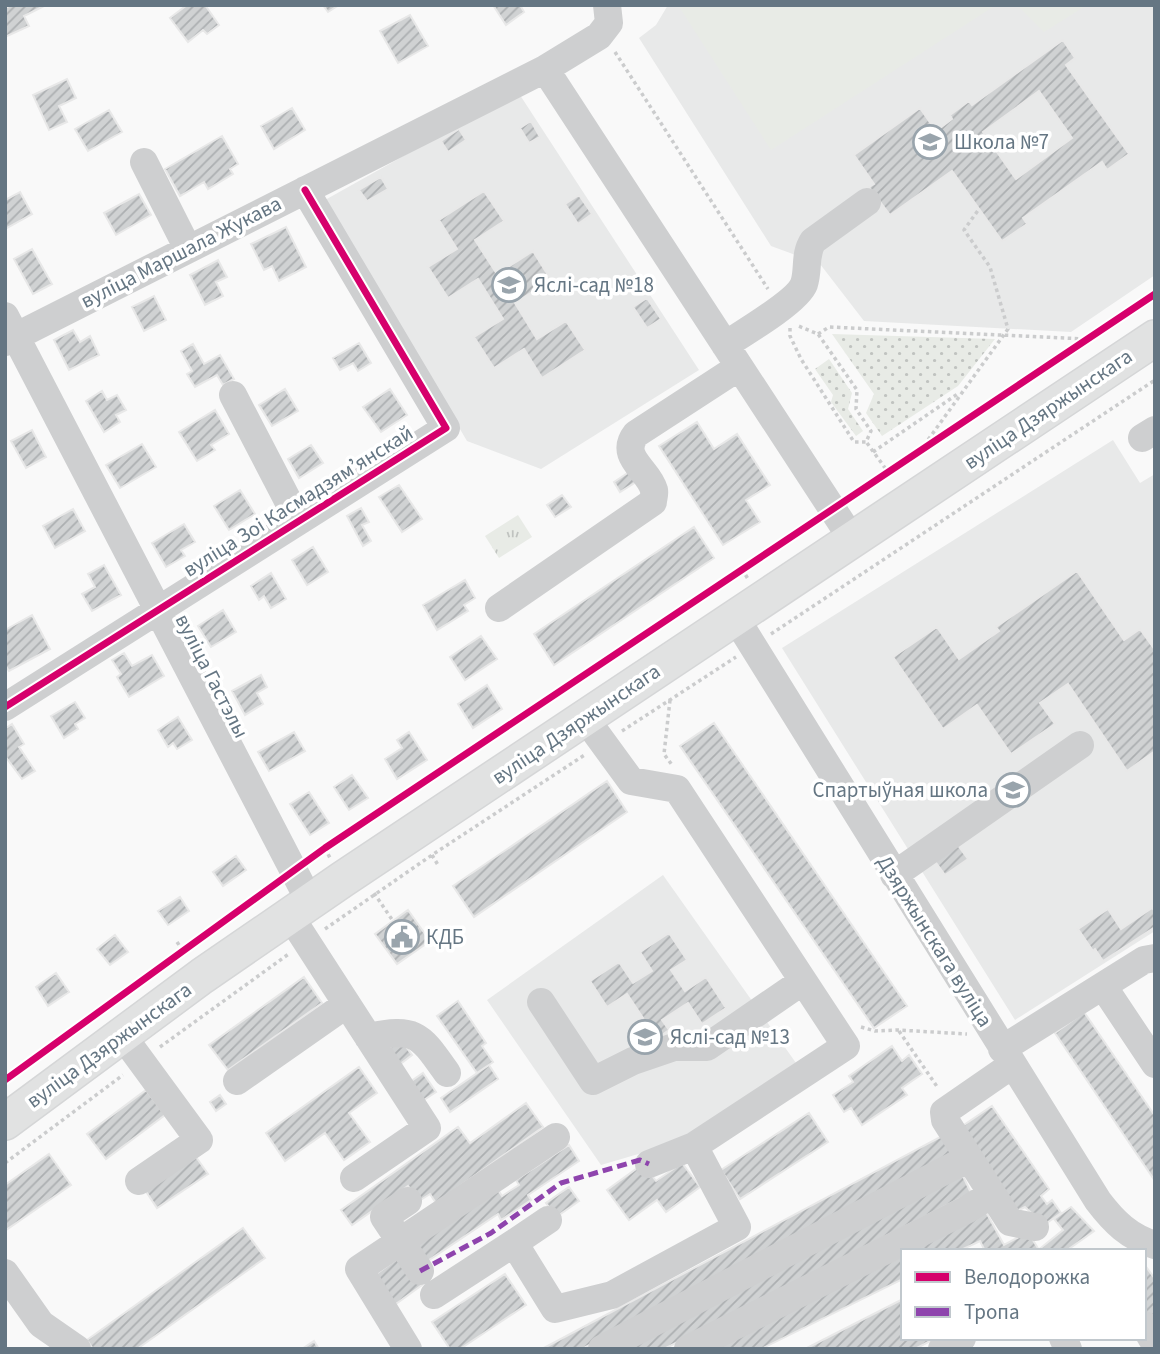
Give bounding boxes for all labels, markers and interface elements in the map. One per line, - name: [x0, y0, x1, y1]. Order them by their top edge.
- school or university icon: Школа №7: [911, 123, 949, 161]
- place label: Школа №7: [954, 127, 1049, 157]
- street label: вуліца Маршала Жукава: [75, 188, 287, 316]
- school or university icon: Яслі-сад №18: [490, 266, 528, 304]
- place label: Яслі-сад №18: [534, 270, 654, 300]
- street label: вуліца Дзяржынскага: [958, 341, 1138, 477]
- street label: вуліца Зоі Касмадзямʼянскай: [177, 418, 419, 584]
- street label: вуліца Гастэлы: [168, 609, 256, 743]
- street label: вуліца Дзяржынскага: [486, 656, 666, 792]
- school or university icon: Спартыўная школа: [994, 771, 1032, 809]
- place label: Спартыўная школа: [813, 775, 988, 805]
- street label: Дзяржынскага вуліца: [870, 849, 1000, 1033]
- public building icon: КДБ: [383, 918, 421, 956]
- place label: КДБ: [426, 922, 464, 952]
- street label: вуліца Дзяржынскага: [20, 975, 198, 1115]
- school or university icon: Яслі-сад №13: [626, 1018, 664, 1056]
- place label: Яслі-сад №13: [670, 1022, 790, 1052]
- legend: [901, 1249, 1146, 1340]
- text: Велодорожка: [964, 1262, 1090, 1292]
- text: Тропа: [964, 1297, 1020, 1327]

